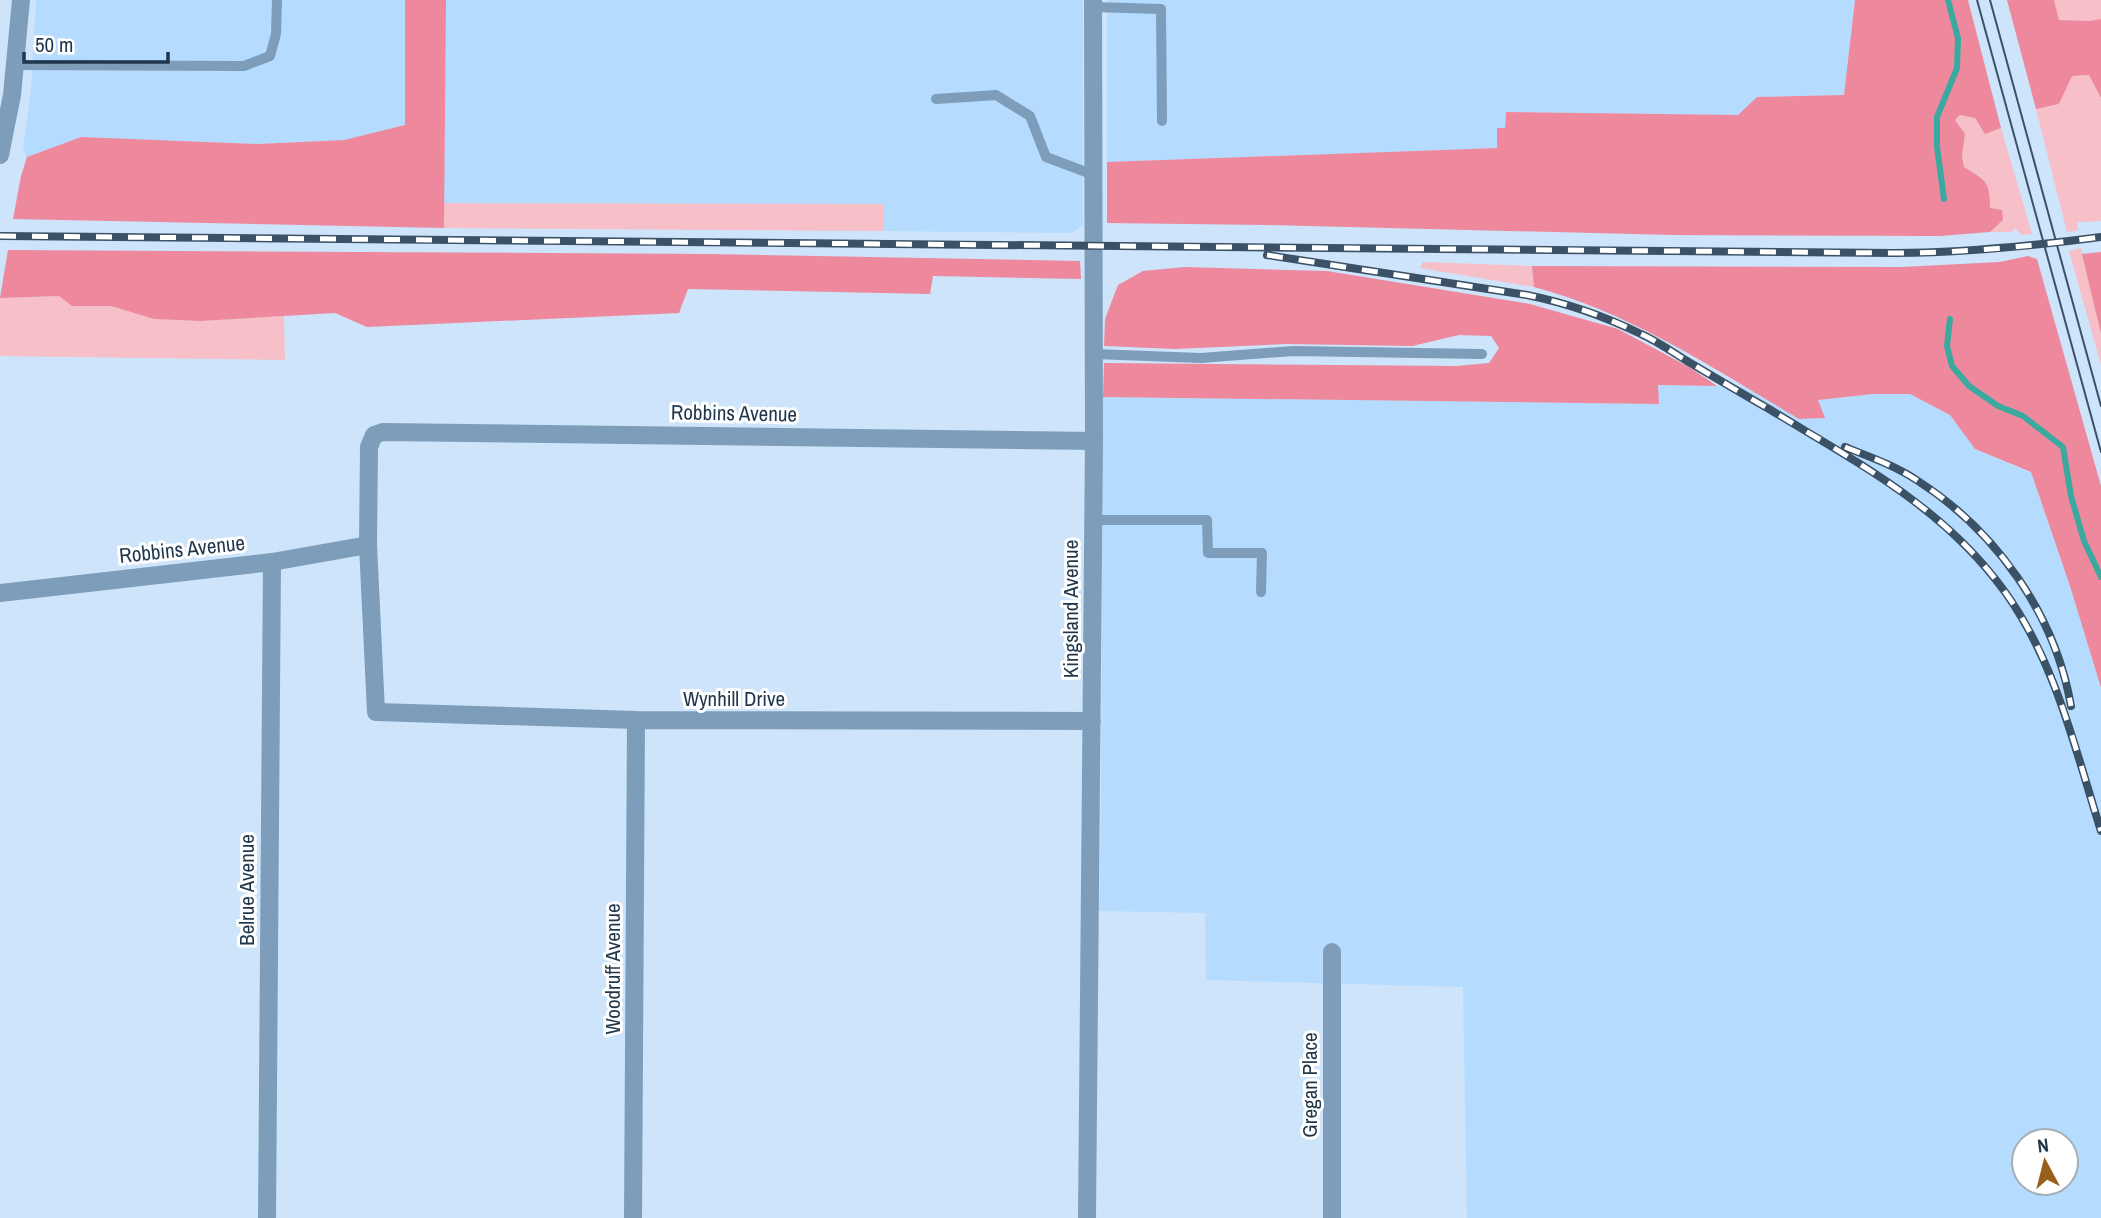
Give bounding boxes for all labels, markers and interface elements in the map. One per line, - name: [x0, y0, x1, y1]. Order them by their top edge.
- scale bar: [24, 21, 168, 65]
- text: 50 m: [35, 30, 73, 59]
- street label: Robbins Avenue: [671, 397, 797, 429]
- street label: Robbins Avenue: [118, 528, 246, 570]
- street label: Kingsland Avenue: [1056, 540, 1085, 678]
- street label: Wynhill Drive: [683, 684, 785, 713]
- street label: Belrue Avenue: [232, 834, 261, 946]
- street label: Woodruff Avenue: [598, 903, 627, 1035]
- street label: Gregan Place: [1295, 1032, 1324, 1138]
- north arrow: [2010, 1127, 2080, 1197]
- text: N: [2036, 1132, 2050, 1159]

